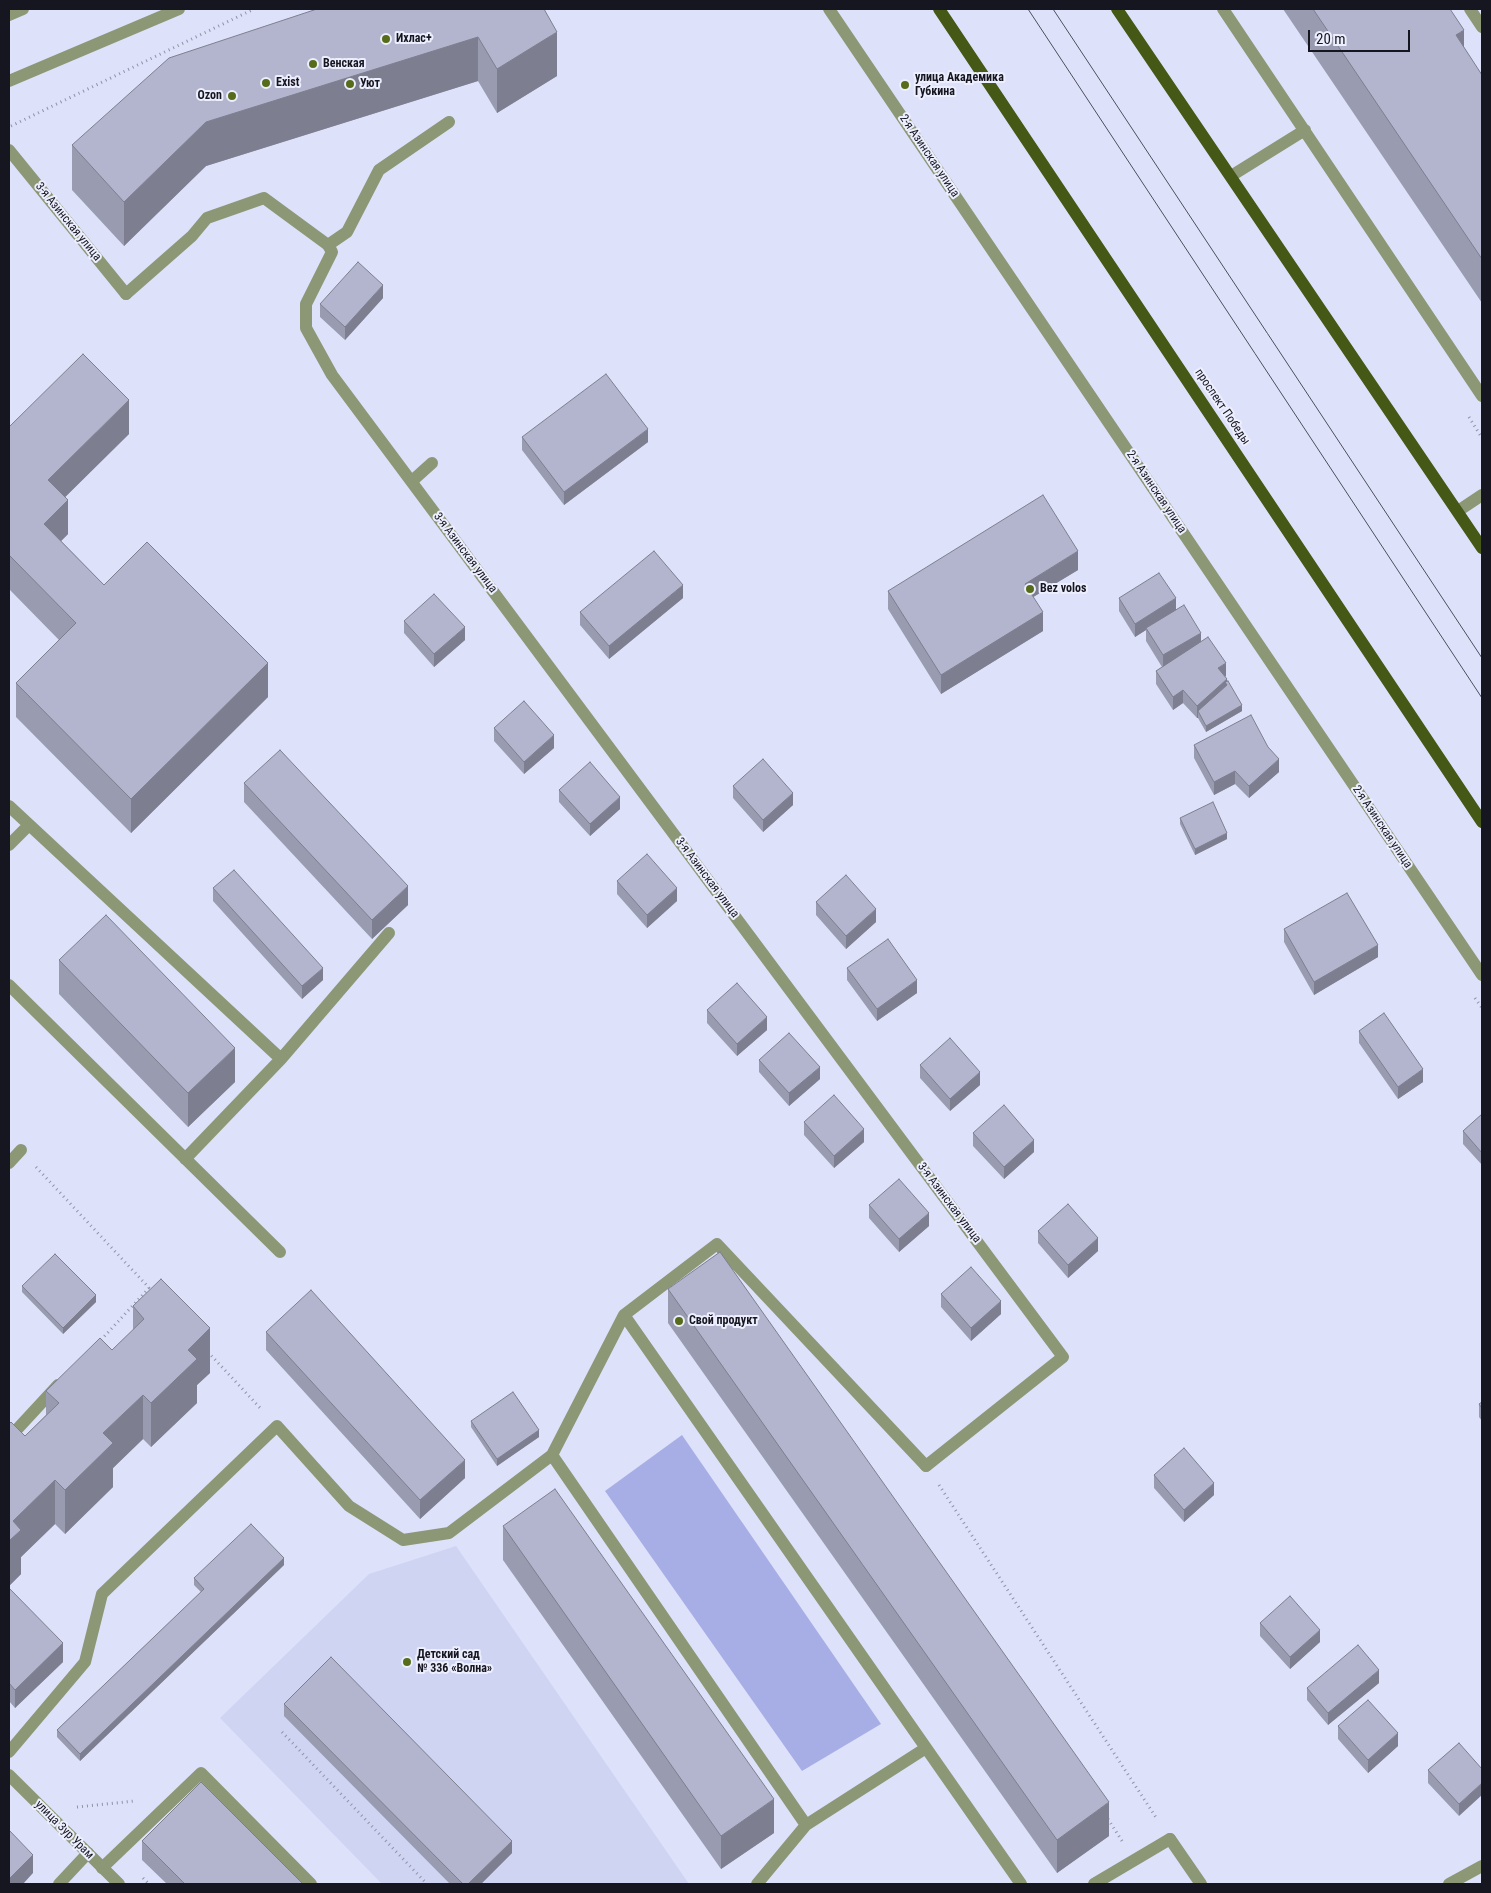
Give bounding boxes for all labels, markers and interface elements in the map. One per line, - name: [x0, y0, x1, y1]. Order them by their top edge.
- scale bar: [1311, 20, 1414, 52]
- text: 20 m: [1316, 30, 1346, 48]
- place label: Ихлас+: [396, 32, 432, 46]
- marker: Ихлас+: [380, 33, 392, 45]
- place label: Венская: [323, 57, 365, 71]
- marker: Венская: [307, 58, 319, 70]
- place label: улица Академика Губкина: [915, 71, 1004, 99]
- place label: Exist: [276, 76, 299, 90]
- marker: Exist: [260, 77, 272, 89]
- place label: Уют: [360, 77, 380, 91]
- marker: Уют: [344, 78, 356, 90]
- marker: улица Академика Губкина: [899, 79, 911, 91]
- place label: Ozon: [198, 89, 222, 103]
- marker: Ozon: [226, 90, 238, 102]
- street label: 2-я Азинская улица: [896, 112, 962, 200]
- street label: 3-я Азинская улица: [32, 180, 104, 264]
- street label: проспект Победы: [1191, 366, 1253, 448]
- street label: 2-я Азинская улица: [1123, 448, 1189, 536]
- street label: 3-я Азинская улица: [430, 510, 500, 596]
- place label: Bez volos: [1040, 582, 1086, 596]
- marker: Bez volos: [1024, 583, 1036, 595]
- street label: 2-я Азинская улица: [1349, 783, 1415, 871]
- street label: 3-я Азинская улица: [672, 835, 742, 921]
- street label: 3-я Азинская улица: [914, 1160, 984, 1246]
- place label: Свой продукт: [689, 1314, 758, 1328]
- marker: Свой продукт: [673, 1315, 685, 1327]
- place label: Детский сад № 336 «Волна»: [417, 1648, 492, 1676]
- marker: Детский сад № 336 «Волна»: [401, 1656, 413, 1668]
- street label: улица Зур Урам: [32, 1798, 96, 1862]

